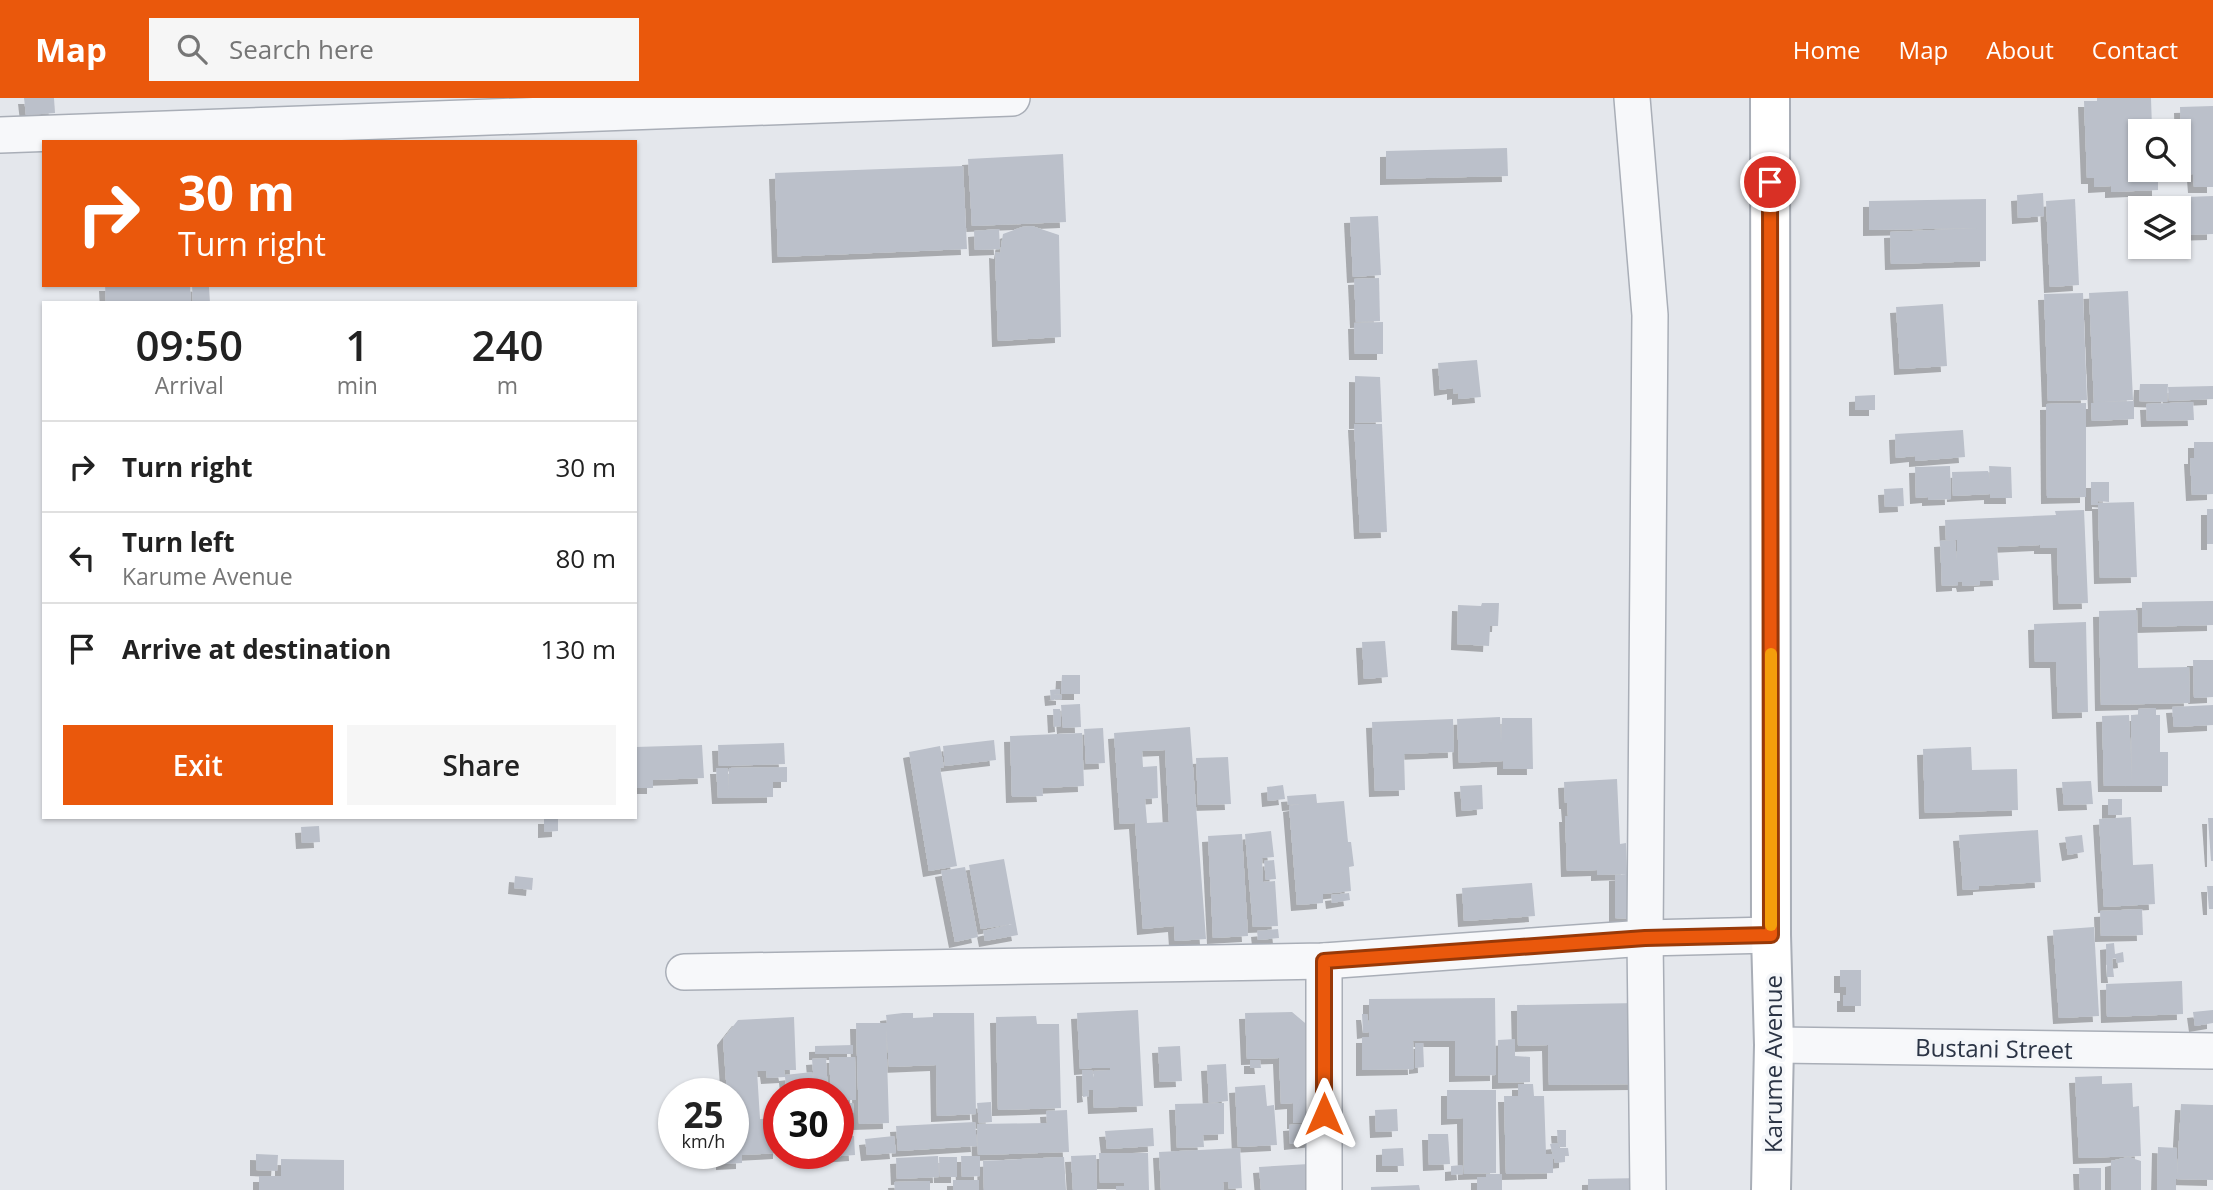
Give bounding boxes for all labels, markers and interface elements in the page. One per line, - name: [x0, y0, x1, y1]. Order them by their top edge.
- search box: [149, 18, 639, 81]
- text: Map: [35, 27, 107, 72]
- icon: search: [173, 30, 211, 68]
- text: Search here: [229, 31, 374, 67]
- text: Home: [1793, 33, 1861, 66]
- text: Map: [1899, 33, 1948, 66]
- text: About: [1986, 33, 2054, 66]
- text: Contact: [2092, 33, 2178, 66]
- map controls: [2128, 119, 2191, 259]
- button: search: [2128, 119, 2191, 182]
- pin: [1740, 152, 1800, 212]
- text: 30 m: [178, 159, 295, 225]
- icon: arrive: [1751, 163, 1789, 201]
- icon: right: [63, 168, 154, 259]
- button: layers: [2128, 196, 2191, 259]
- text: Turn right: [178, 222, 326, 265]
- text: 09:50: [136, 316, 243, 373]
- text: 1: [345, 316, 369, 373]
- text: 240: [471, 316, 543, 373]
- text: Arrival: [155, 369, 224, 401]
- text: min: [337, 369, 378, 401]
- text: m: [497, 369, 518, 401]
- icon: right: [63, 448, 101, 486]
- text: Turn right: [122, 449, 253, 485]
- text: 30 m: [555, 449, 616, 485]
- text: Turn left: [122, 524, 234, 560]
- icon: left: [63, 539, 101, 577]
- text: 80 m: [555, 540, 616, 576]
- text: Karume Avenue: [122, 560, 293, 592]
- icon: arrive: [63, 630, 101, 668]
- text: Arrive at destination: [122, 631, 391, 667]
- text: 130 m: [541, 631, 616, 667]
- button: Exit: [63, 725, 333, 805]
- button: Share: [347, 725, 616, 805]
- street label: Karume Avenue: [1756, 975, 1789, 1153]
- street label: Bustani Street: [1915, 1030, 2073, 1066]
- position arrow: [1287, 1077, 1361, 1151]
- speed limit sign: 30: [763, 1078, 854, 1169]
- text: 25: [683, 1091, 724, 1138]
- text: km/h: [682, 1129, 725, 1153]

